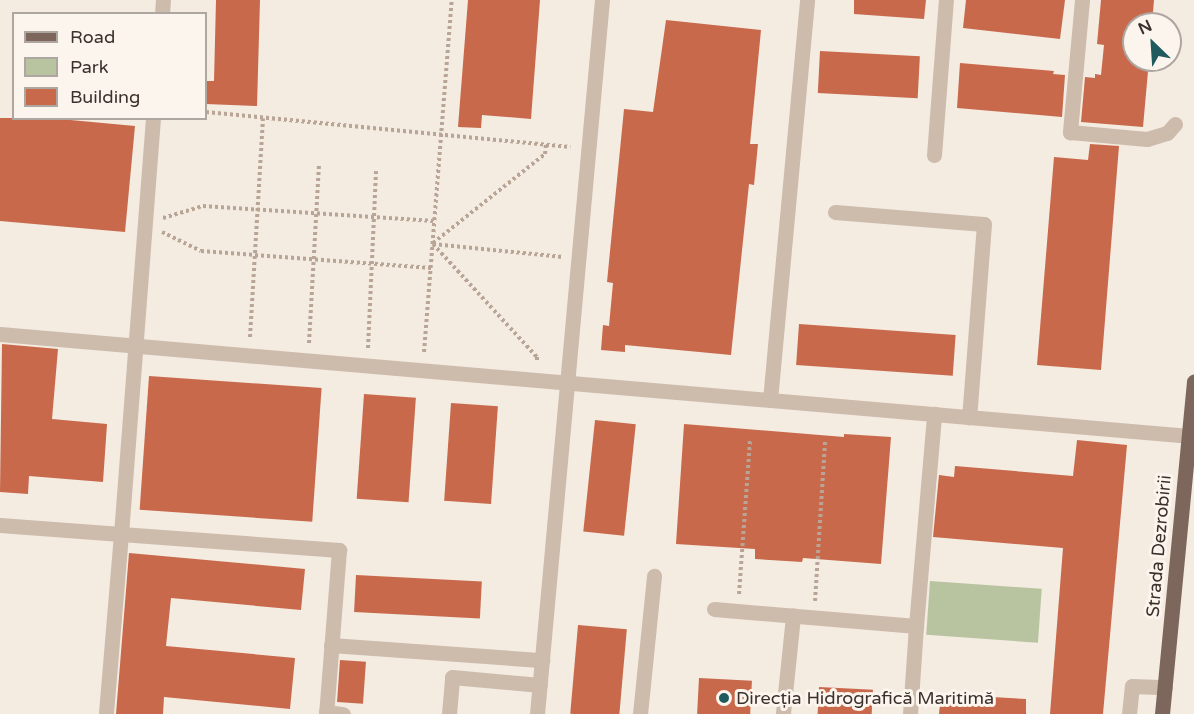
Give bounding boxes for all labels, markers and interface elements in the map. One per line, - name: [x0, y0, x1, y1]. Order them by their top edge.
- legend: [12, 12, 207, 120]
- north arrow: [1122, 12, 1182, 72]
- text: N: [1135, 16, 1155, 39]
- text: Road: [70, 26, 115, 48]
- text: Park: [70, 56, 108, 78]
- text: Building: [70, 86, 140, 108]
- street label: Strada Dezrobirii: [1142, 474, 1176, 618]
- place label: Direcția Hidrografică Maritimă: [736, 687, 994, 709]
- marker: Direcția Hidrografică Maritimă: [717, 691, 731, 705]

